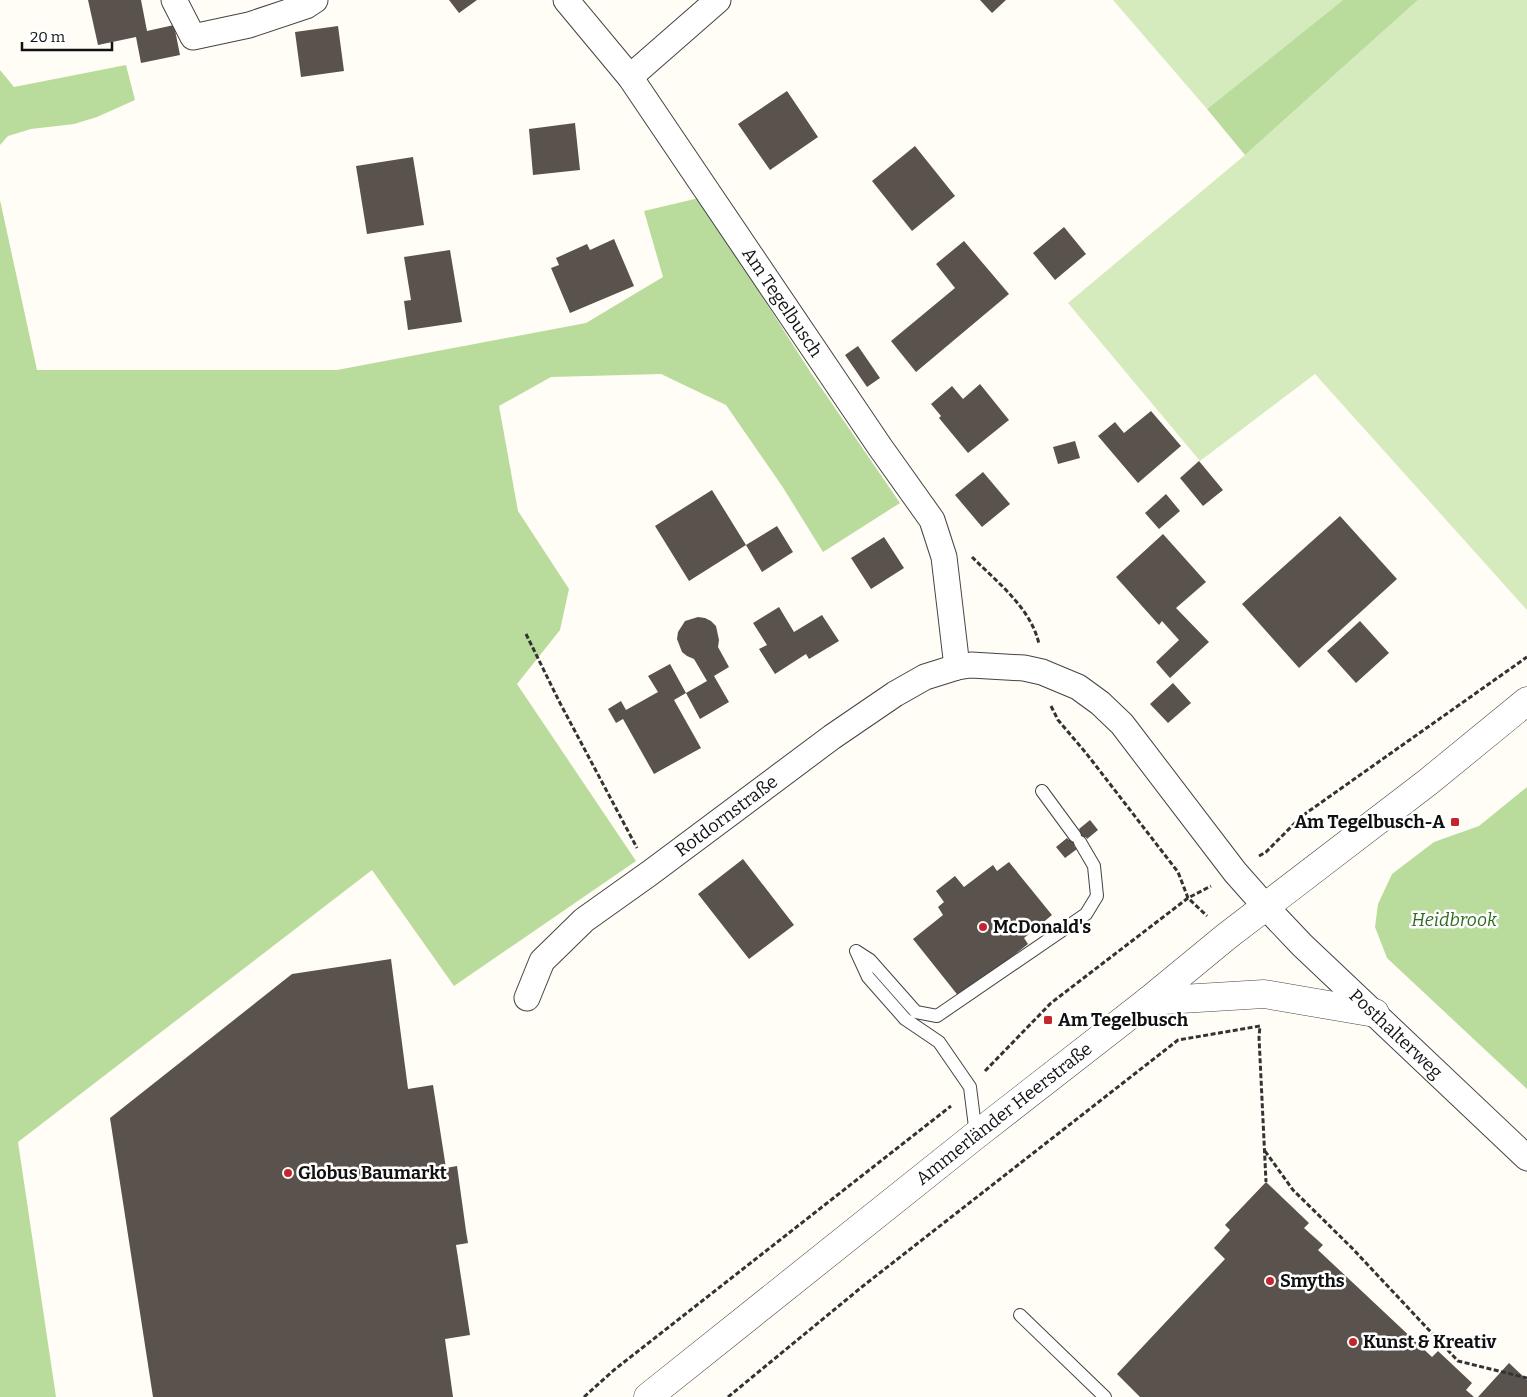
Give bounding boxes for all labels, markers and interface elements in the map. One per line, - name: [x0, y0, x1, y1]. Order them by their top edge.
- scale bar: [22, 20, 112, 52]
- text: 20 m: [30, 28, 66, 46]
- street label: Am Tegelbusch: [737, 243, 827, 361]
- street label: Rotdornstraße: [671, 771, 782, 861]
- place label: Am Tegelbusch-A: [1294, 811, 1445, 833]
- marker: Am Tegelbusch-A: [1449, 816, 1461, 828]
- park label: Heidbrook: [1411, 909, 1497, 931]
- place label: McDonald's: [993, 916, 1091, 938]
- marker: McDonald's: [977, 921, 989, 933]
- street label: Posthalterweg: [1345, 985, 1447, 1083]
- place label: Am Tegelbusch: [1058, 1009, 1189, 1031]
- marker: Am Tegelbusch: [1042, 1014, 1054, 1026]
- street label: Ammerländer Heerstraße: [912, 1038, 1096, 1190]
- place label: Globus Baumarkt: [298, 1162, 447, 1184]
- marker: Globus Baumarkt: [282, 1167, 294, 1179]
- place label: Smyths: [1280, 1270, 1345, 1292]
- marker: Smyths: [1264, 1275, 1276, 1287]
- place label: Kunst & Kreativ: [1363, 1331, 1496, 1353]
- marker: Kunst & Kreativ: [1347, 1336, 1359, 1348]

